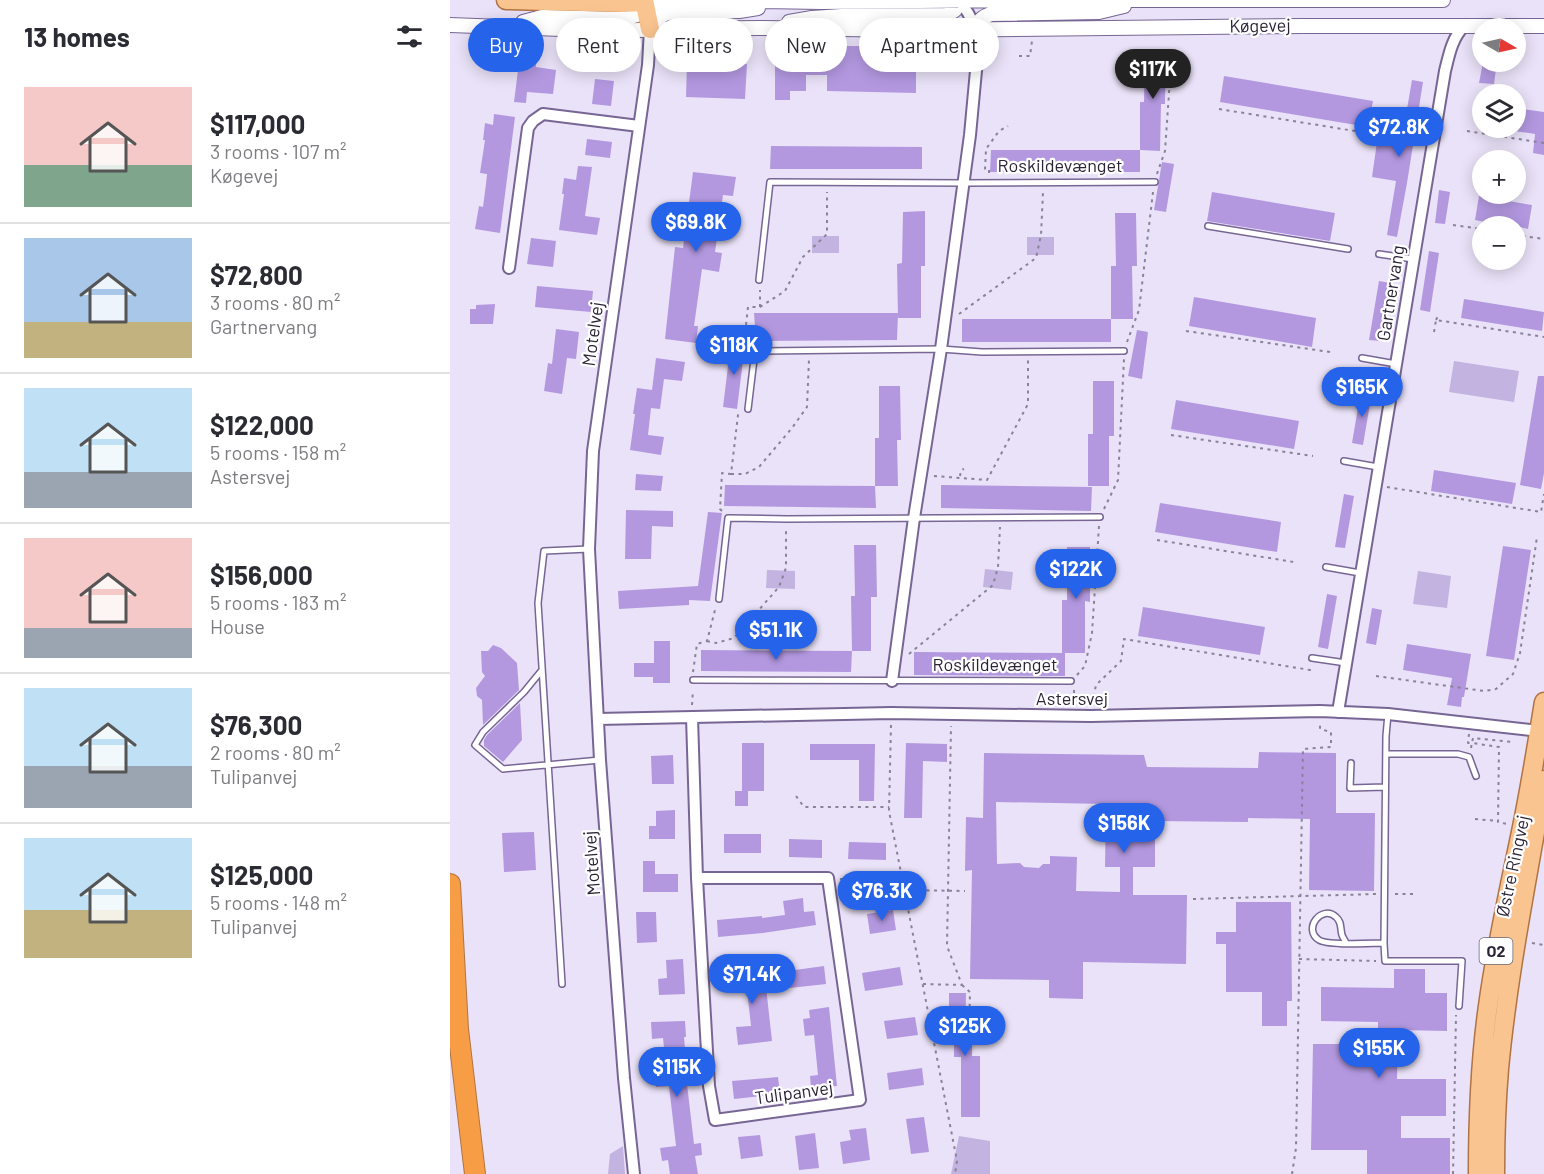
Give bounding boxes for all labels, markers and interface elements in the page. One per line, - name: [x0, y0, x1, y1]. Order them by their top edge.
- street label: Køgevej: [1229, 13, 1291, 37]
- chip: Buy: [468, 18, 544, 72]
- chip: Rent: [556, 18, 641, 72]
- chip: Filters: [653, 18, 753, 72]
- chip: New: [765, 18, 847, 72]
- chip: Apartment: [859, 18, 999, 72]
- north arrow: [1472, 18, 1526, 72]
- map controls: [1472, 18, 1526, 270]
- icon: filters: [393, 20, 426, 53]
- text: 13 homes: [24, 21, 130, 52]
- pin: $117K: [1111, 49, 1195, 100]
- text: $117K: [1129, 56, 1177, 80]
- button: layers: [1472, 84, 1526, 138]
- pin: $72.8K: [1350, 107, 1448, 158]
- text: $117,000: [210, 108, 305, 139]
- icon: home: [72, 111, 144, 183]
- text: $72.8K: [1368, 114, 1430, 138]
- text: 3 rooms · 107 m²: [210, 139, 346, 163]
- button: +: [1472, 150, 1526, 204]
- street label: Roskildevænget: [997, 154, 1123, 176]
- text: Køgevej: [210, 163, 278, 187]
- pin: $69.8K: [647, 202, 745, 253]
- text: $69.8K: [665, 209, 727, 233]
- button: −: [1472, 216, 1526, 270]
- street label: Gartnervang: [1372, 243, 1408, 342]
- text: $72,800: [210, 259, 303, 290]
- icon: home: [72, 262, 144, 334]
- text: 3 rooms · 80 m²: [210, 290, 340, 314]
- street label: Motelvej: [577, 300, 607, 367]
- text: Gartnervang: [210, 314, 317, 338]
- pin: $118K: [692, 325, 776, 376]
- text: $118K: [709, 332, 759, 356]
- pin: $165K: [1320, 367, 1404, 418]
- text: $165K: [1336, 374, 1388, 398]
- text: $122,000: [210, 409, 314, 440]
- icon: home: [72, 412, 144, 484]
- text: 5 rooms · 158 m²: [210, 440, 346, 464]
- text: Astersvej: [210, 464, 290, 488]
- pin: $122K: [1034, 549, 1118, 600]
- text: $122K: [1049, 556, 1103, 580]
- text: $156,000: [210, 559, 313, 590]
- icon: home: [72, 562, 144, 634]
- text: 5 rooms · 183 m²: [210, 590, 346, 614]
- pin: $51.1K: [727, 610, 825, 661]
- text: House: [210, 614, 265, 638]
- text: $51.1K: [749, 617, 803, 641]
- street label: Roskildevænget: [932, 653, 1058, 675]
- street label: Astersvej: [1036, 687, 1108, 709]
- text: $76,300: [210, 709, 302, 740]
- icon: home: [72, 712, 144, 784]
- text: 2 rooms · 80 m²: [210, 740, 341, 764]
- text: Tulipanvej: [210, 764, 298, 788]
- pin: $156K: [1082, 803, 1166, 854]
- text: $156K: [1098, 810, 1150, 834]
- street label: Østre Ringvej: [1491, 813, 1534, 919]
- street label: Motelvej: [578, 830, 604, 896]
- text: $125,000: [210, 859, 313, 890]
- icon: home: [72, 862, 144, 934]
- pin: $76.3K: [833, 871, 931, 922]
- text: $76.3K: [852, 878, 912, 902]
- text: 5 rooms · 148 m²: [210, 890, 347, 914]
- text: Tulipanvej: [210, 914, 298, 938]
- road number: O2: [1480, 938, 1512, 964]
- pin: $71.4K: [703, 954, 801, 1005]
- text: $71.4K: [723, 961, 781, 985]
- pin: $125K: [923, 1006, 1007, 1057]
- text: $125K: [938, 1013, 992, 1037]
- pin: $155K: [1337, 1028, 1421, 1079]
- text: $155K: [1353, 1035, 1405, 1059]
- pin: $115K: [635, 1047, 719, 1098]
- text: $115K: [652, 1054, 702, 1078]
- street label: Tulipanvej: [753, 1076, 834, 1108]

